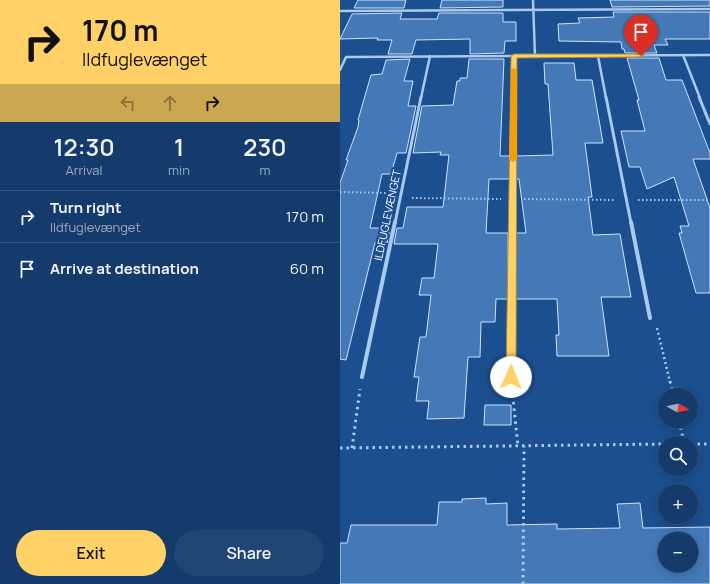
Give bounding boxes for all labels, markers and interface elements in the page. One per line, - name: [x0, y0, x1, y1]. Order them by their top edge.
- text: 170 m: [82, 11, 158, 49]
- pin: [624, 15, 658, 56]
- icon: right: [16, 16, 68, 68]
- icon: arrive: [630, 21, 652, 43]
- text: Ildfuglevænget: [82, 47, 208, 71]
- icon: left: [117, 92, 139, 114]
- icon: ahead: [159, 92, 181, 114]
- icon: right: [201, 92, 223, 114]
- text: 12:30: [53, 130, 115, 163]
- text: 1: [174, 130, 184, 163]
- text: 230: [243, 130, 287, 163]
- text: Arrival: [65, 161, 103, 179]
- text: min: [168, 161, 190, 179]
- text: m: [259, 161, 270, 179]
- street label: ILDFUGLEVÆNGET: [370, 168, 404, 262]
- text: Turn right: [50, 197, 121, 218]
- icon: right: [16, 206, 38, 228]
- text: 170 m: [286, 206, 324, 227]
- text: Ildfuglevænget: [50, 218, 141, 236]
- icon: arrive: [16, 258, 38, 280]
- text: Arrive at destination: [50, 258, 199, 279]
- text: 60 m: [290, 258, 324, 279]
- position arrow: [490, 356, 532, 398]
- north arrow: [658, 388, 698, 428]
- map controls: [658, 388, 698, 572]
- button: search: [658, 436, 698, 476]
- button: +: [658, 484, 698, 524]
- button: Exit: [16, 530, 166, 576]
- button: Share: [174, 530, 324, 576]
- button: −: [658, 532, 698, 572]

